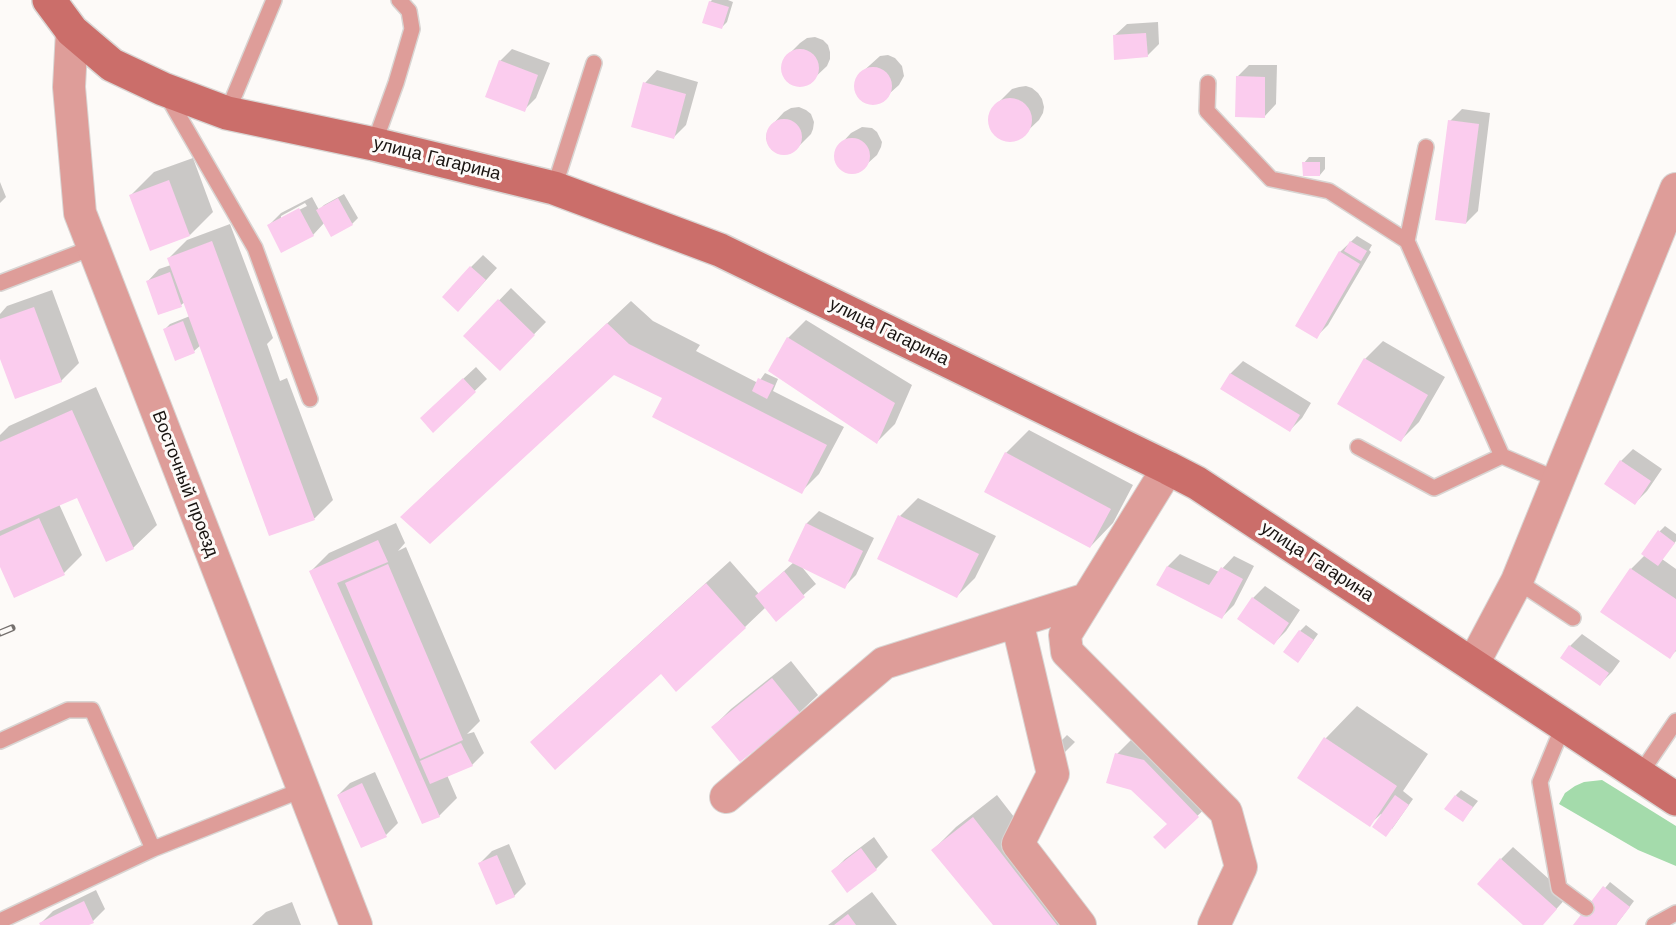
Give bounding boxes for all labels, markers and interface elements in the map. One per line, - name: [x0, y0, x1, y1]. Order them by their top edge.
- street label: улица Гагарина: [371, 133, 503, 185]
- street label: улица Гагарина: [826, 294, 952, 370]
- street label: Восточный проезд: [147, 408, 223, 560]
- street label: улица Гагарина: [1256, 517, 1378, 607]

